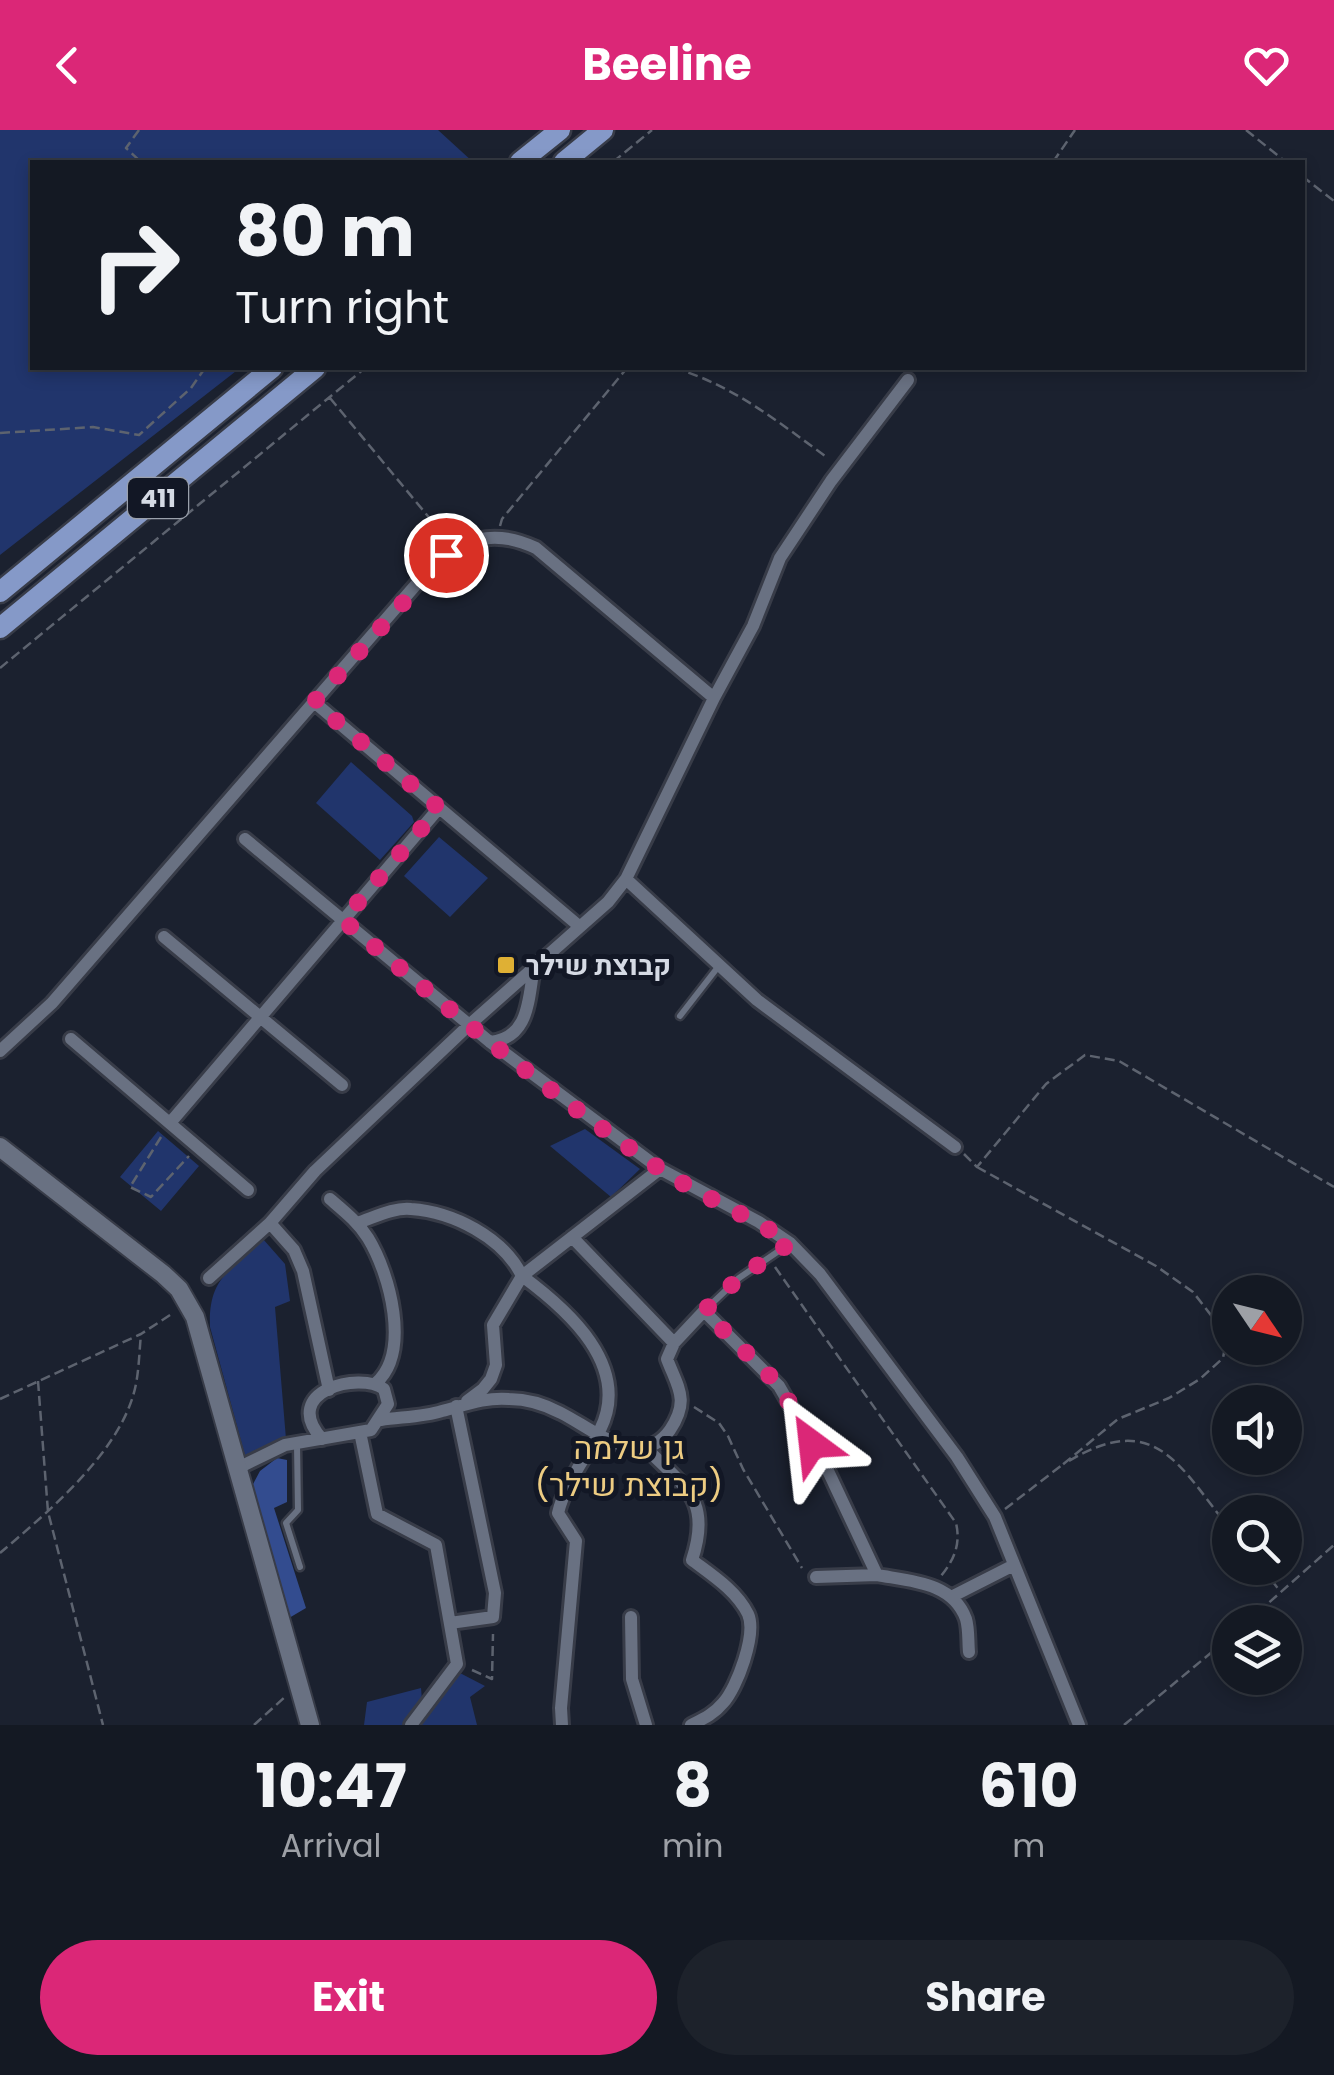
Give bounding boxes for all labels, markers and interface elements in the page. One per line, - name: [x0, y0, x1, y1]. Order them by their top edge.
- text: Beeline: [582, 33, 752, 96]
- icon: back: [40, 38, 95, 93]
- icon: heart: [1239, 38, 1294, 93]
- text: 80 m: [235, 182, 415, 281]
- icon: right: [70, 200, 200, 330]
- text: Turn right: [235, 276, 449, 339]
- road number: 411: [128, 478, 188, 518]
- pin: [404, 513, 489, 598]
- icon: arrive: [419, 528, 474, 583]
- place label: קבוצת שילר: [526, 946, 671, 985]
- marker: קבוצת שילר: [495, 954, 517, 976]
- north arrow: [1212, 1275, 1302, 1365]
- map controls: [1212, 1275, 1302, 1695]
- button: sound: [1212, 1385, 1302, 1475]
- position arrow: [760, 1392, 864, 1496]
- district label: גן שלמה (קבוצת שילר): [535, 1425, 723, 1507]
- button: search: [1212, 1495, 1302, 1585]
- button: layers: [1212, 1605, 1302, 1695]
- text: 10:47: [255, 1744, 407, 1828]
- text: 8: [673, 1744, 712, 1828]
- text: 610: [979, 1744, 1079, 1828]
- text: Arrival: [281, 1823, 381, 1868]
- text: min: [662, 1823, 723, 1868]
- text: m: [1012, 1823, 1045, 1868]
- button: Exit: [40, 1940, 657, 2055]
- button: Share: [677, 1940, 1294, 2055]

